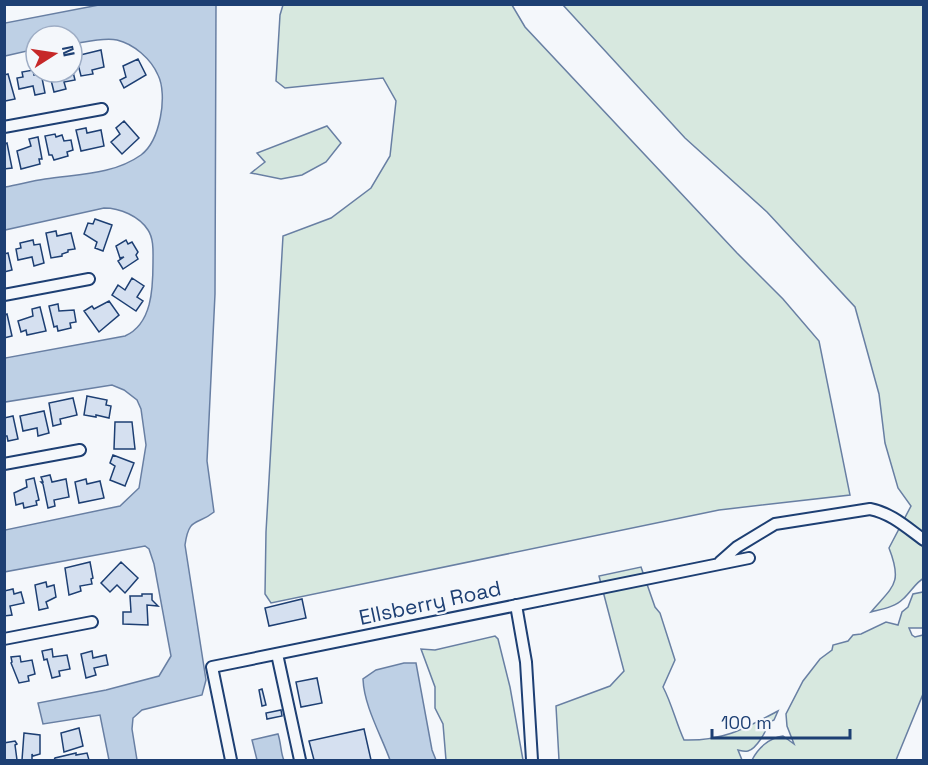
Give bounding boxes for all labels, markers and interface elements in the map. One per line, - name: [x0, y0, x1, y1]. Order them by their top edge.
- north arrow: [24, 24, 84, 84]
- text: N: [57, 44, 80, 58]
- street label: Ellsberry Road: [356, 574, 504, 631]
- scale bar: [712, 702, 850, 740]
- text: 100 m: [721, 711, 772, 734]

